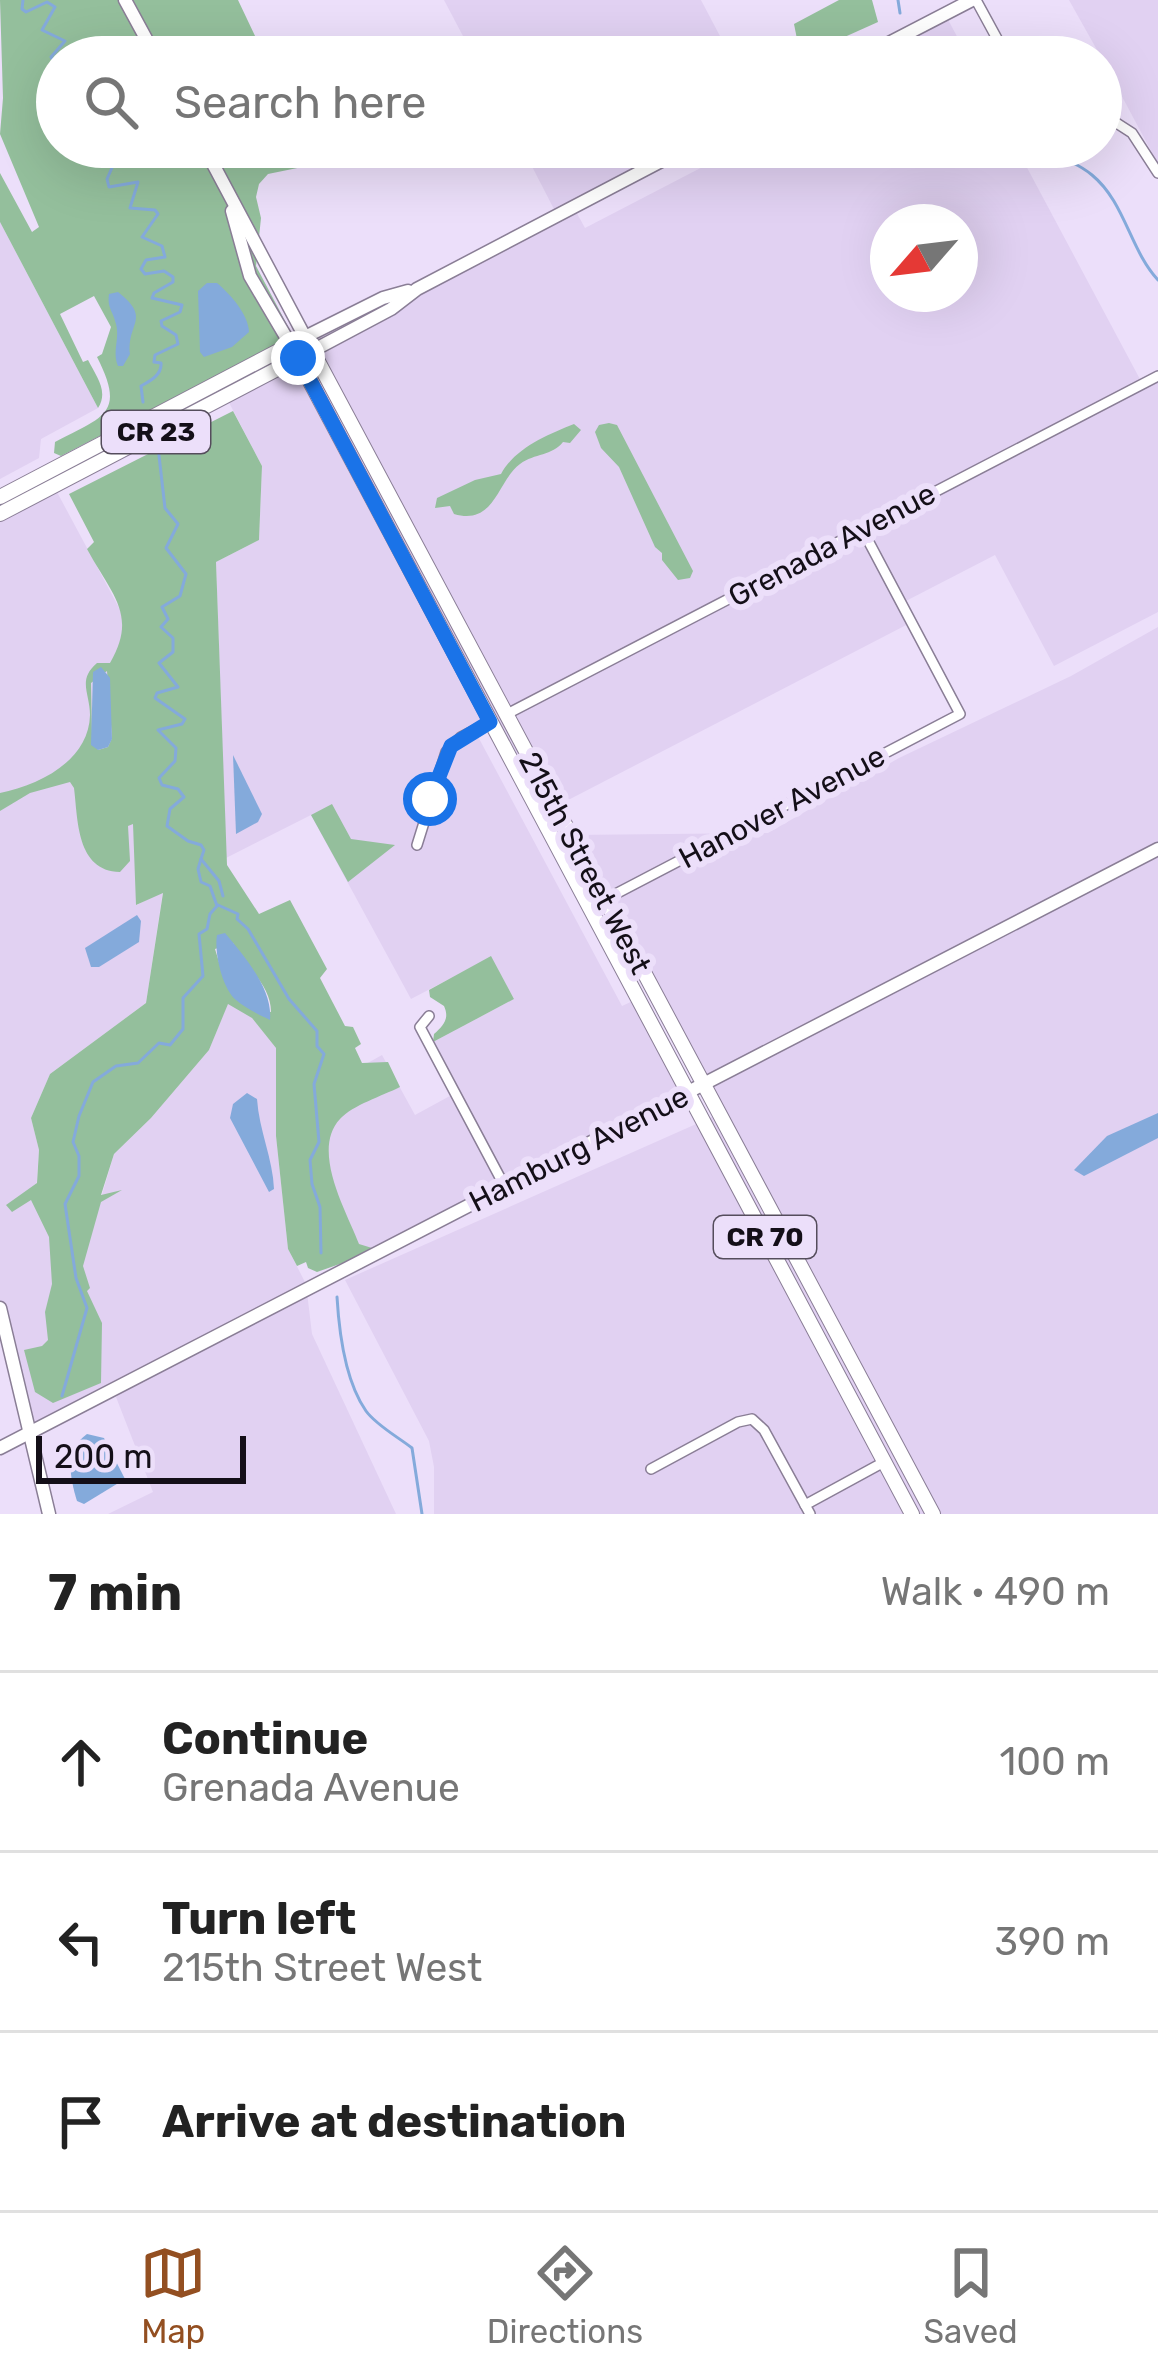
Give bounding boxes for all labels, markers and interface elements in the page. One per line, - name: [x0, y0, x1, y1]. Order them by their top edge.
- search box: [36, 36, 1122, 168]
- icon: search: [78, 69, 144, 135]
- text: Search here: [174, 76, 426, 129]
- north arrow: [870, 204, 978, 312]
- route end: [271, 331, 325, 385]
- road number: CR 23: [102, 411, 210, 453]
- street label: Grenada Avenue: [722, 475, 942, 615]
- street label: Hanover Avenue: [673, 738, 891, 876]
- street label: 215th Street West: [511, 746, 659, 980]
- route start: [403, 772, 457, 826]
- street label: Hamburg Avenue: [463, 1078, 695, 1220]
- road number: CR 70: [714, 1216, 816, 1258]
- scale bar: [36, 1430, 246, 1483]
- text: 200 m: [54, 1437, 153, 1476]
- text: 7 min: [48, 1562, 182, 1623]
- text: Walk · 490 m: [881, 1569, 1110, 1615]
- text: Continue: [162, 1712, 368, 1765]
- icon: ahead: [48, 1729, 114, 1795]
- text: 100 m: [1000, 1739, 1110, 1785]
- text: Grenada Avenue: [162, 1765, 460, 1811]
- text: Turn left: [162, 1892, 356, 1945]
- icon: left: [48, 1909, 114, 1975]
- text: 390 m: [994, 1919, 1110, 1965]
- text: 215th Street West: [162, 1945, 482, 1991]
- icon: arrive: [48, 2089, 114, 2155]
- text: Arrive at destination: [162, 2095, 627, 2148]
- tab: Map: [140, 2240, 206, 2351]
- tab: Directions: [487, 2240, 643, 2351]
- tab: Saved: [924, 2240, 1018, 2351]

